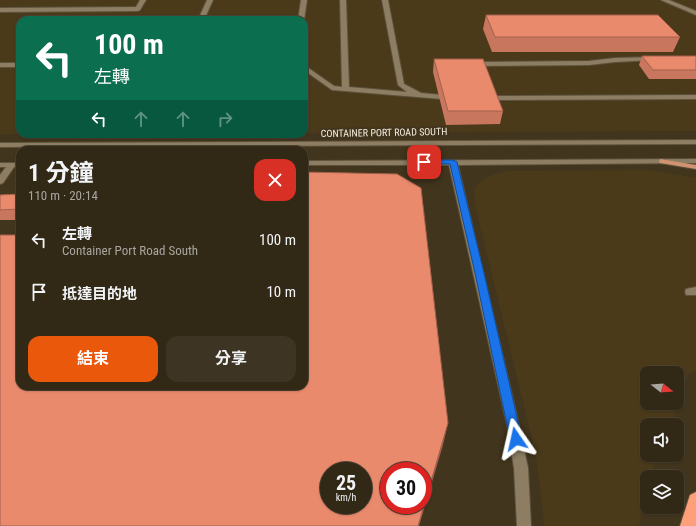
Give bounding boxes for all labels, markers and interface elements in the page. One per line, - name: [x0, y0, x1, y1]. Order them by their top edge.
- text: 100 m: [94, 28, 164, 61]
- icon: left: [28, 32, 80, 84]
- text: 左轉: [94, 66, 130, 87]
- icon: left: [88, 108, 110, 130]
- icon: ahead: [130, 108, 152, 130]
- icon: ahead: [172, 108, 194, 130]
- icon: right: [214, 108, 236, 130]
- street label: CONTAINER PORT ROAD SOUTH: [321, 126, 447, 139]
- pin: [407, 145, 441, 179]
- icon: arrive: [413, 151, 435, 173]
- text: 1 分鐘: [28, 159, 94, 187]
- button: close: [254, 159, 296, 201]
- text: 110 m · 20:14: [28, 188, 98, 203]
- text: 左轉: [62, 225, 92, 243]
- icon: left: [28, 229, 50, 251]
- text: 100 m: [259, 231, 296, 249]
- text: Container Port Road South: [62, 243, 198, 258]
- icon: arrive: [28, 281, 50, 303]
- text: 10 m: [266, 283, 296, 301]
- text: 抵達目的地: [62, 285, 137, 303]
- button: 結束: [28, 336, 158, 382]
- button: 分享: [166, 336, 296, 382]
- north arrow: [640, 366, 684, 410]
- map controls: [640, 366, 684, 514]
- position arrow: [495, 418, 537, 460]
- button: sound: [640, 418, 684, 462]
- speed limit sign: 30: [380, 462, 432, 514]
- button: layers: [640, 470, 684, 514]
- text: 25: [336, 471, 356, 495]
- text: km/h: [336, 492, 356, 503]

